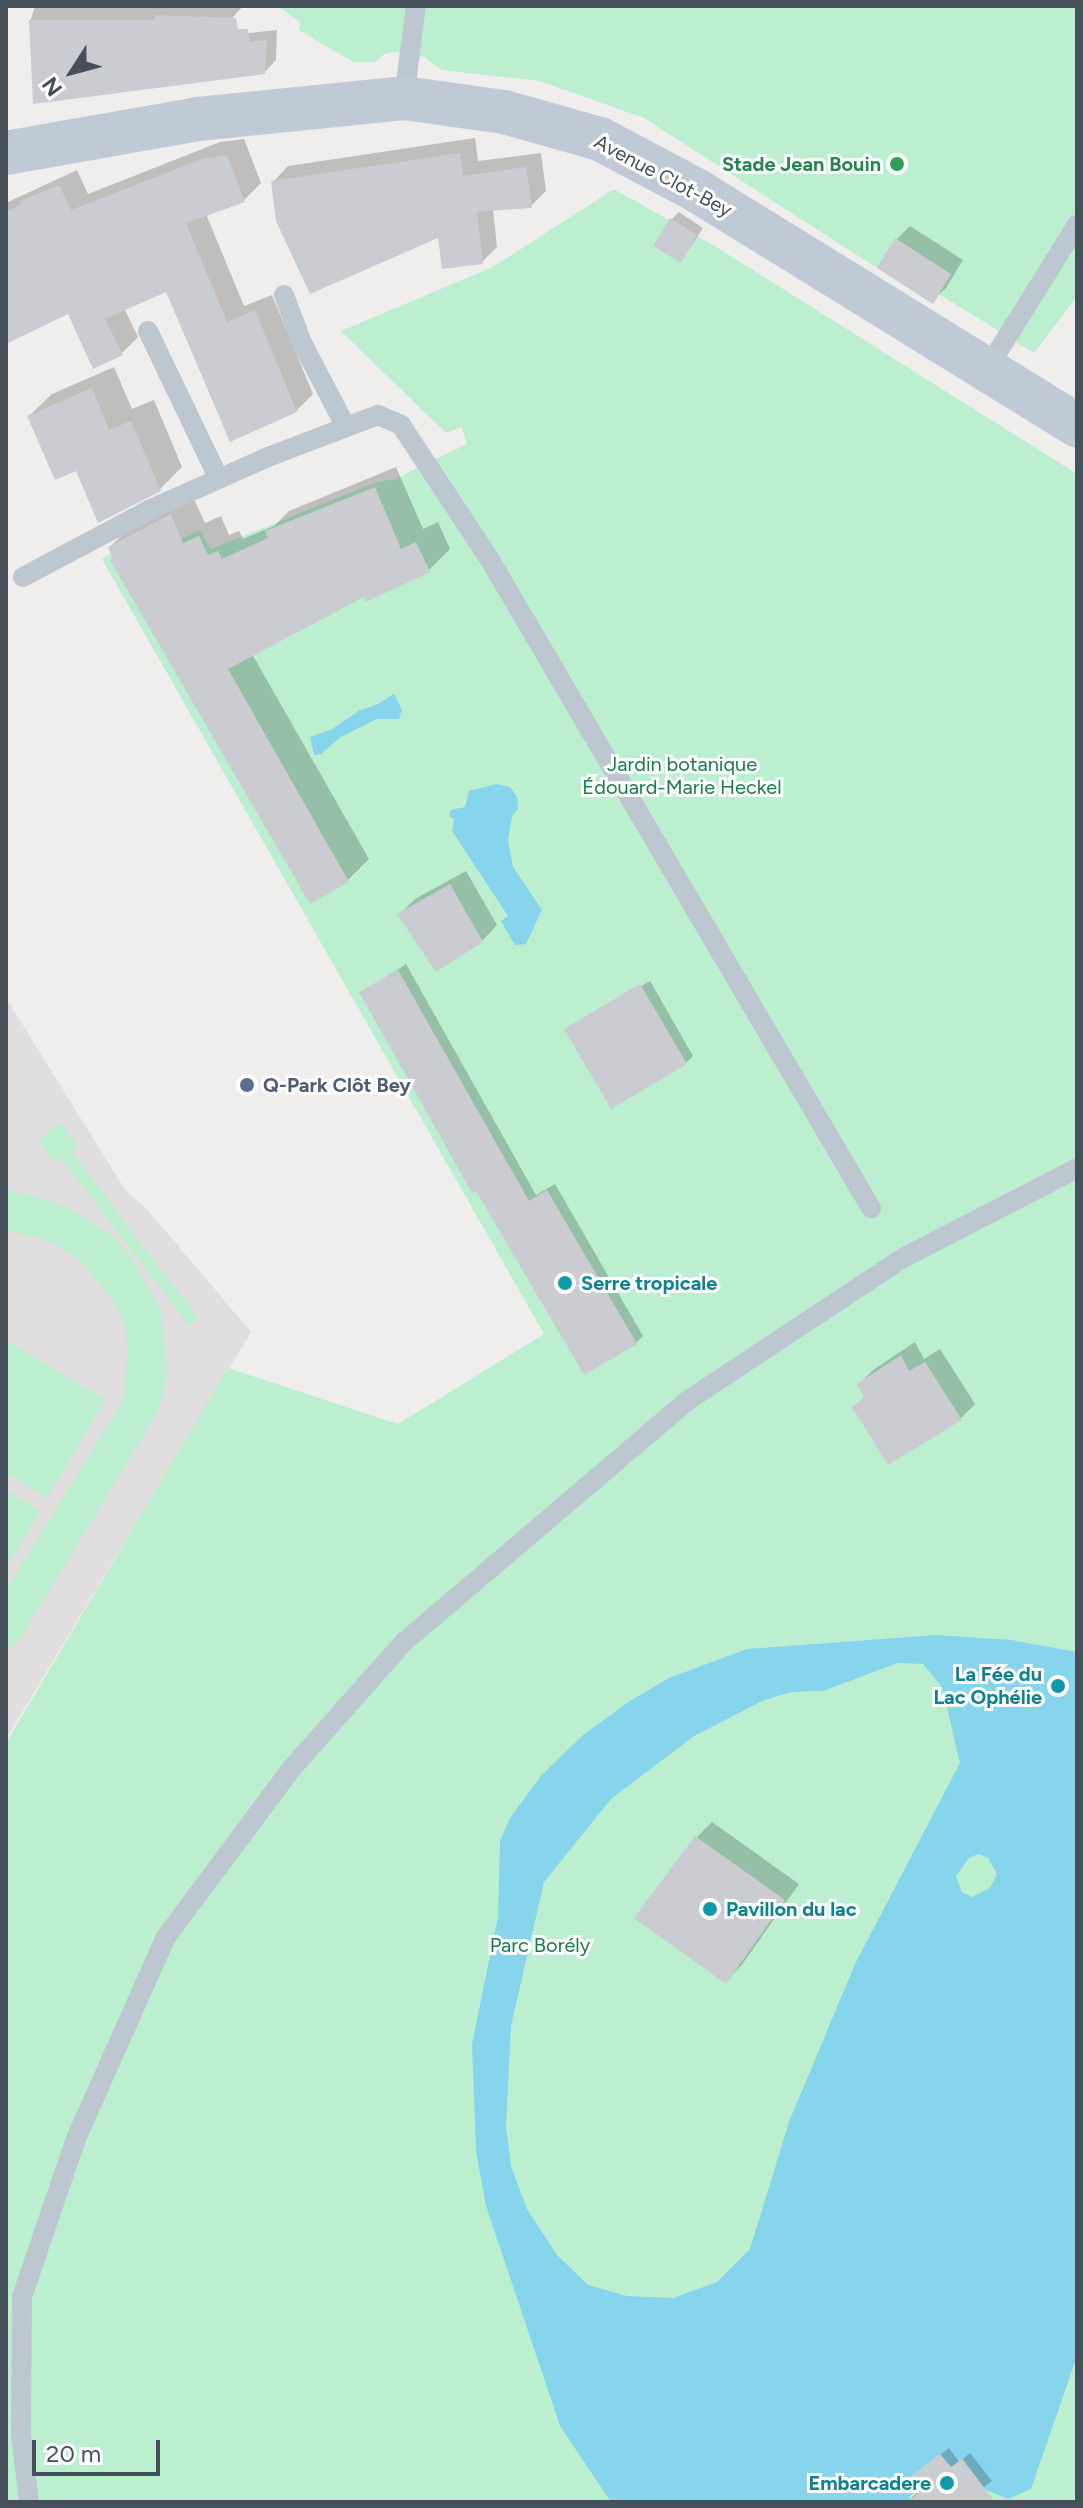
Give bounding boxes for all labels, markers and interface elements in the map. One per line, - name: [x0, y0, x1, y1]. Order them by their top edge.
- north arrow: [32, 32, 112, 112]
- text: N: [36, 72, 68, 101]
- street label: Avenue Clot-Bey: [590, 130, 736, 222]
- place label: Stade Jean Bouin: [722, 152, 881, 176]
- marker: Stade Jean Bouin: [888, 155, 906, 173]
- park label: Jardin botanique Édouard-Marie Heckel: [582, 752, 782, 799]
- place label: Q-Park Clôt Bey: [263, 1073, 411, 1097]
- marker: Q-Park Clôt Bey: [238, 1076, 256, 1094]
- place label: Serre tropicale: [581, 1271, 717, 1295]
- marker: Serre tropicale: [556, 1274, 574, 1292]
- place label: La Fée du Lac Ophélie: [933, 1662, 1042, 1709]
- marker: La Fée du Lac Ophélie: [1049, 1677, 1067, 1695]
- place label: Pavillon du lac: [726, 1897, 857, 1921]
- marker: Pavillon du lac: [701, 1900, 719, 1918]
- park label: Parc Borély: [490, 1933, 590, 1957]
- scale bar: [36, 2424, 164, 2474]
- text: 20 m: [46, 2439, 101, 2468]
- place label: Embarcadere: [808, 2471, 931, 2495]
- marker: Embarcadere: [938, 2474, 956, 2492]

